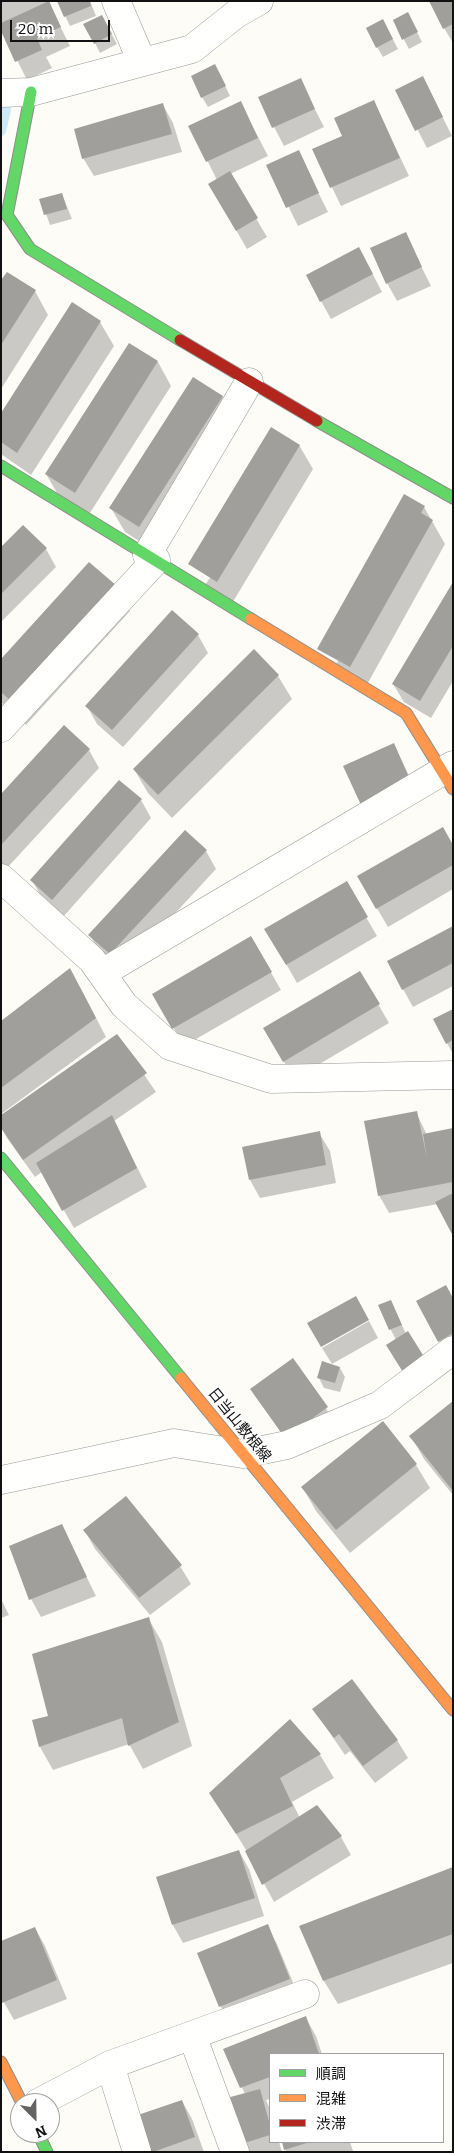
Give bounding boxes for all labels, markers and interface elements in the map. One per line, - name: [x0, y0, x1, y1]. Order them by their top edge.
- scale bar: [12, 10, 112, 42]
- text: 20 m: [18, 20, 53, 38]
- street label: 日当山敷根線: [204, 1384, 274, 1466]
- legend: [269, 2053, 444, 2143]
- text: 順調: [316, 2065, 346, 2083]
- text: 混雑: [316, 2090, 346, 2108]
- north arrow: [10, 2093, 60, 2143]
- text: 渋滞: [316, 2115, 346, 2133]
- text: N: [32, 2121, 49, 2141]

